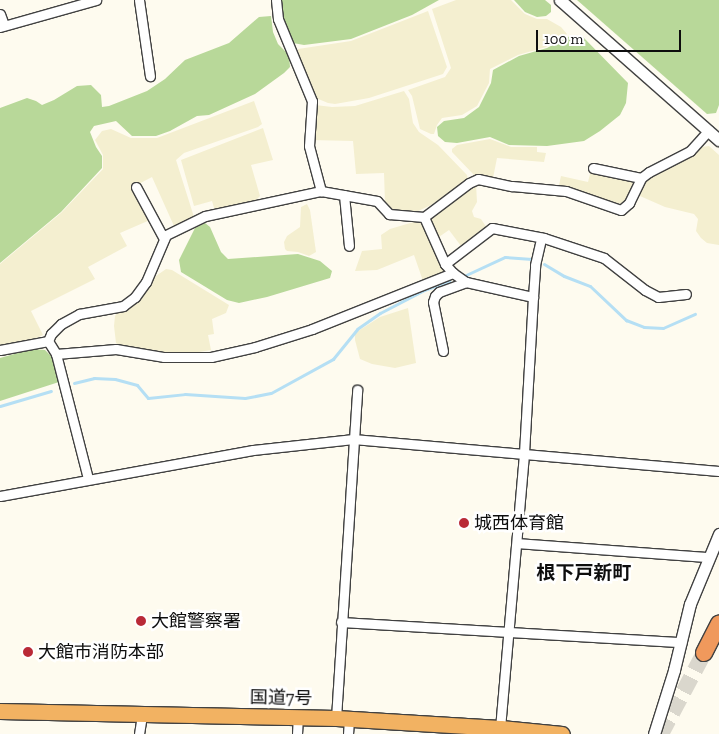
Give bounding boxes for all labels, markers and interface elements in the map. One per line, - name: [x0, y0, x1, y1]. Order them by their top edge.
- scale bar: [539, 20, 684, 52]
- text: 100 m: [544, 30, 583, 48]
- place label: 城西体育館: [474, 512, 564, 534]
- marker: 城西体育館: [458, 517, 470, 529]
- district label: 根下戸新町: [537, 562, 631, 584]
- place label: 大館警察署: [151, 610, 241, 632]
- marker: 大館警察署: [135, 615, 147, 627]
- place label: 大館市消防本部: [38, 641, 164, 663]
- marker: 大館市消防本部: [22, 646, 34, 658]
- street label: 国道7号: [250, 687, 312, 709]

